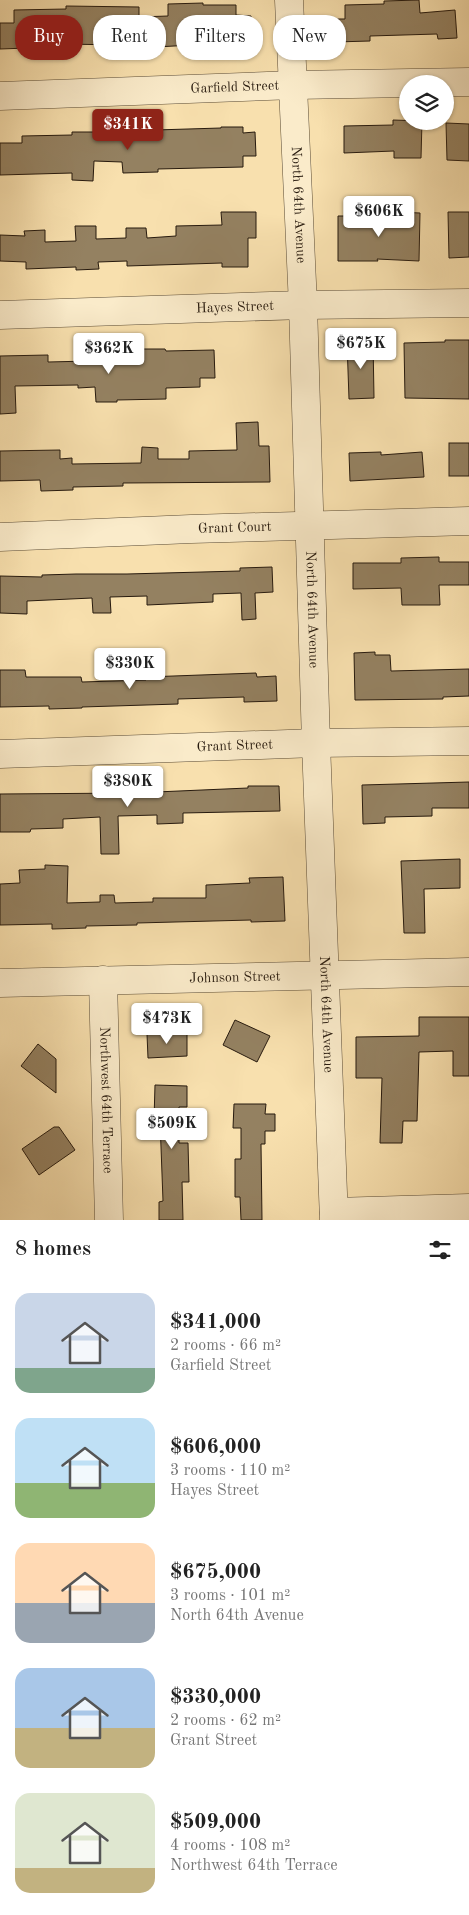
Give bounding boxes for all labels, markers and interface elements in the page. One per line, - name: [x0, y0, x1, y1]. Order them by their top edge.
- chip: Buy: [15, 15, 83, 60]
- chip: Rent: [93, 15, 166, 60]
- chip: Filters: [176, 15, 263, 60]
- chip: New: [273, 15, 346, 60]
- map controls: [399, 75, 454, 130]
- button: layers: [399, 75, 454, 130]
- street label: Garfield Street: [190, 79, 280, 96]
- pin: $341K: [93, 108, 163, 151]
- text: $341K: [103, 117, 153, 133]
- street label: North 64th Avenue: [289, 146, 308, 264]
- pin: $606K: [344, 196, 414, 238]
- text: $606K: [354, 204, 404, 220]
- street label: Hayes Street: [196, 299, 274, 316]
- pin: $675K: [326, 328, 396, 370]
- pin: $362K: [74, 332, 144, 375]
- text: $675K: [336, 336, 386, 352]
- text: $362K: [84, 341, 134, 357]
- street label: Grant Court: [198, 520, 272, 536]
- street label: North 64th Avenue: [303, 551, 321, 668]
- pin: $330K: [95, 648, 165, 690]
- text: $330K: [105, 656, 155, 672]
- street label: Grant Street: [196, 737, 273, 754]
- pin: $380K: [93, 766, 163, 808]
- text: $380K: [103, 774, 153, 790]
- street label: North 64th Avenue: [317, 955, 335, 1073]
- street label: Johnson Street: [189, 969, 281, 986]
- pin: $473K: [132, 1002, 202, 1045]
- text: $473K: [142, 1011, 192, 1027]
- street label: Northwest 64th Terrace: [97, 1026, 115, 1173]
- pin: $509K: [137, 1108, 207, 1150]
- text: $509K: [147, 1116, 197, 1132]
- icon: filters: [426, 1236, 454, 1264]
- text: 8 homes: [15, 1239, 91, 1260]
- text: $341,000: [170, 1312, 261, 1333]
- icon: home: [55, 1313, 115, 1373]
- text: 2 rooms · 66 m²: [170, 1338, 281, 1354]
- text: Garfield Street: [170, 1358, 271, 1374]
- text: $606,000: [170, 1437, 261, 1458]
- icon: home: [55, 1438, 115, 1498]
- text: 3 rooms · 110 m²: [170, 1463, 290, 1479]
- text: Hayes Street: [170, 1483, 259, 1499]
- text: $675,000: [170, 1562, 261, 1583]
- icon: home: [55, 1563, 115, 1623]
- text: 3 rooms · 101 m²: [170, 1588, 290, 1604]
- text: North 64th Avenue: [170, 1608, 304, 1624]
- text: $330,000: [170, 1687, 261, 1708]
- icon: home: [55, 1688, 115, 1748]
- text: 2 rooms · 62 m²: [170, 1713, 281, 1729]
- text: Grant Street: [170, 1733, 257, 1749]
- text: $509,000: [170, 1812, 261, 1833]
- icon: home: [55, 1813, 115, 1873]
- text: 4 rooms · 108 m²: [170, 1838, 290, 1854]
- text: Northwest 64th Terrace: [170, 1858, 338, 1874]

